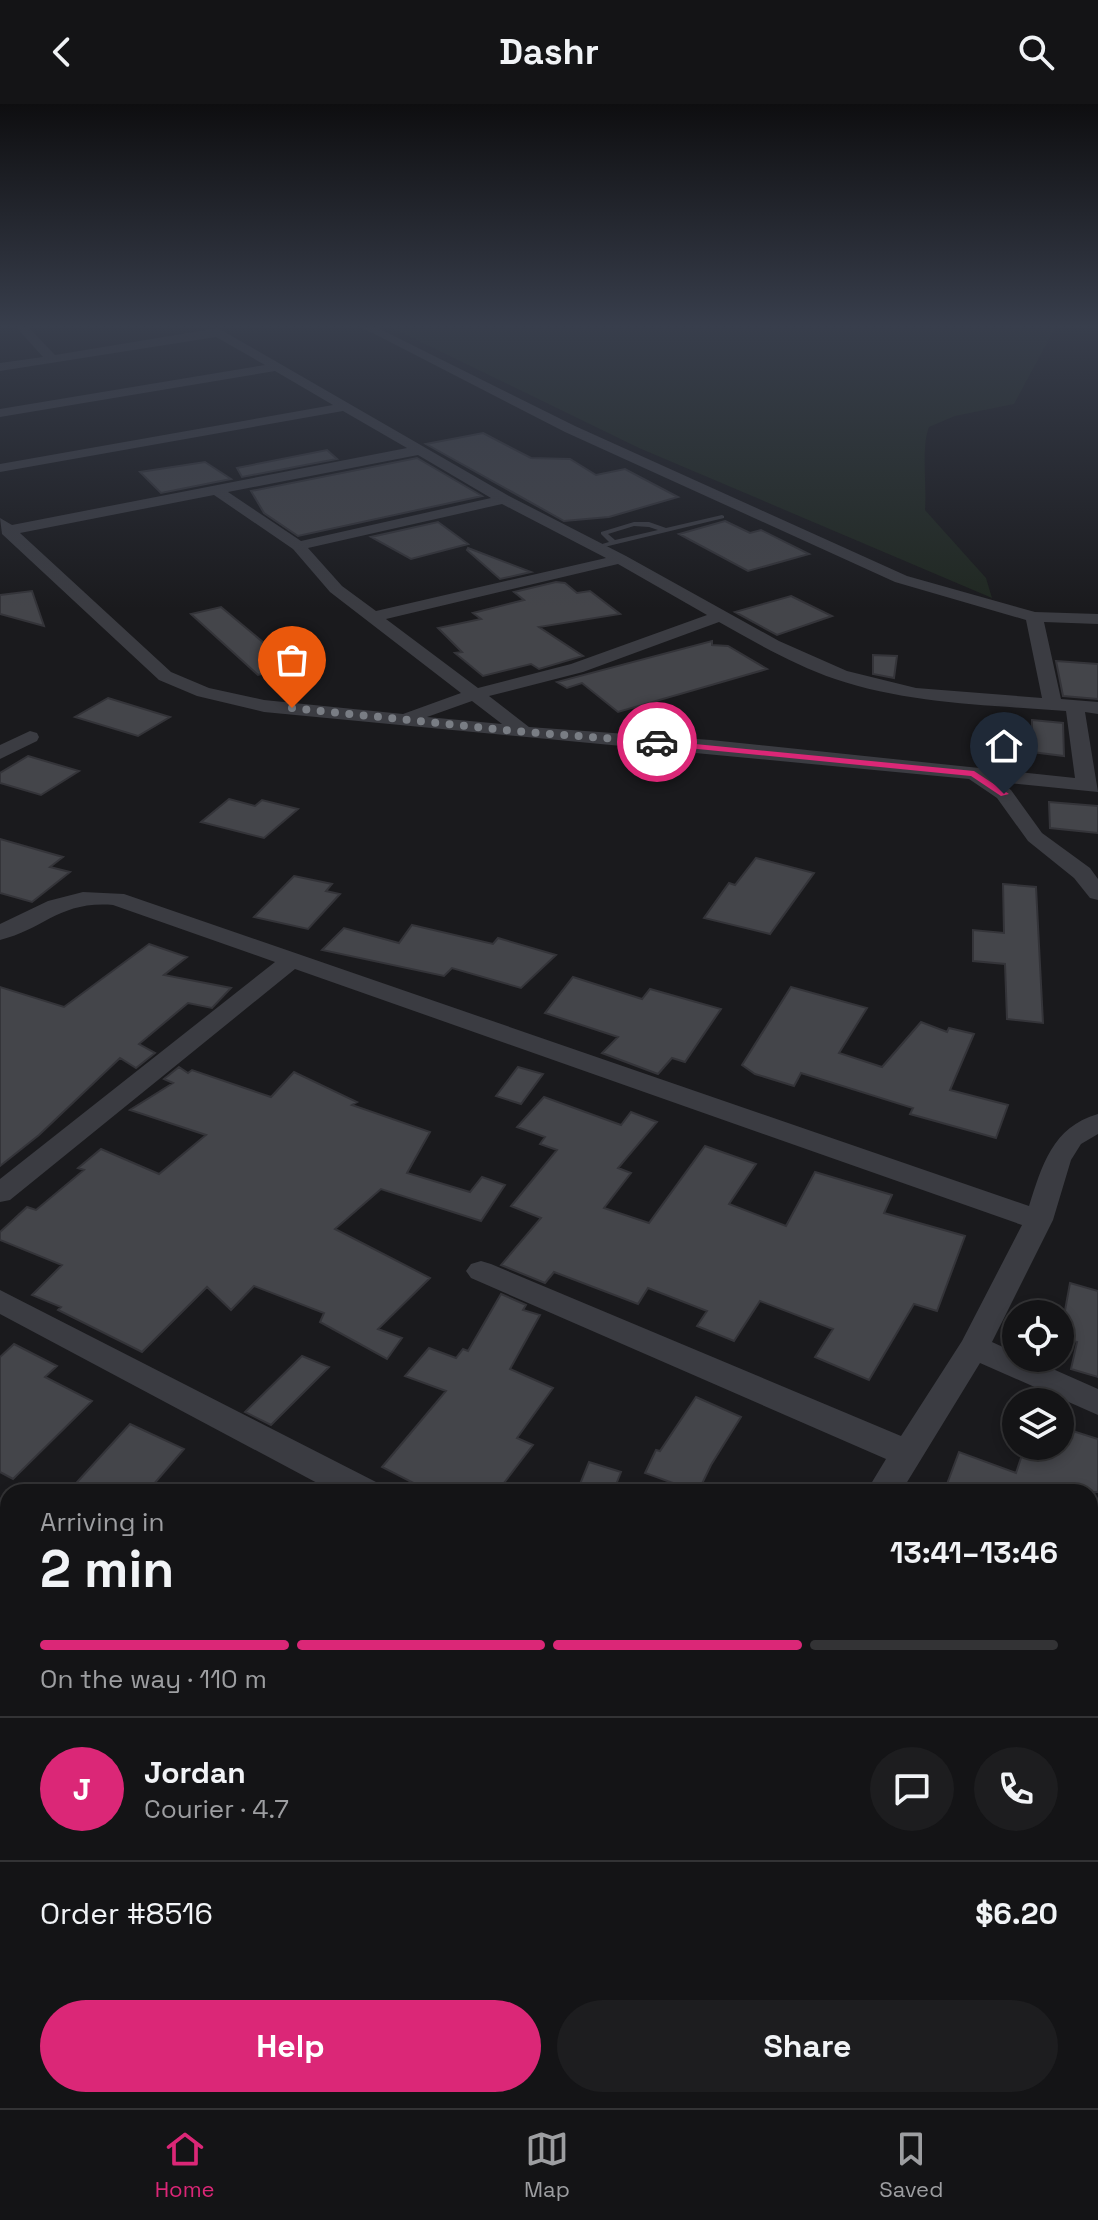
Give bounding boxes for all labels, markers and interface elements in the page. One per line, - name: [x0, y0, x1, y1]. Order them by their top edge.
- text: Dashr: [499, 29, 599, 75]
- icon: back: [40, 30, 84, 74]
- icon: search: [1014, 30, 1058, 74]
- pin: [258, 626, 326, 708]
- icon: bag: [270, 638, 314, 682]
- courier: [617, 702, 697, 782]
- pin: [970, 712, 1038, 794]
- icon: car: [635, 720, 679, 764]
- icon: home: [982, 724, 1026, 768]
- map controls: [1002, 1300, 1074, 1460]
- button: locate: [1002, 1300, 1074, 1372]
- button: layers: [1002, 1388, 1074, 1460]
- text: Arriving in: [40, 1505, 164, 1539]
- text: 13:41–13:46: [890, 1533, 1058, 1572]
- text: 2 min: [40, 1536, 174, 1602]
- text: On the way · 110 m: [40, 1662, 267, 1696]
- button: chat: [870, 1747, 954, 1831]
- button: phone: [974, 1747, 1058, 1831]
- text: Jordan: [144, 1753, 246, 1792]
- text: J: [73, 1770, 91, 1809]
- text: Courier · 4.7: [144, 1792, 289, 1826]
- text: Order #8516: [40, 1894, 213, 1933]
- text: $6.20: [975, 1894, 1058, 1933]
- button: Help: [40, 2000, 541, 2092]
- button: Share: [557, 2000, 1058, 2092]
- tab: Home: [155, 2127, 215, 2203]
- tab: Map: [524, 2127, 570, 2203]
- tab: Saved: [879, 2127, 943, 2203]

